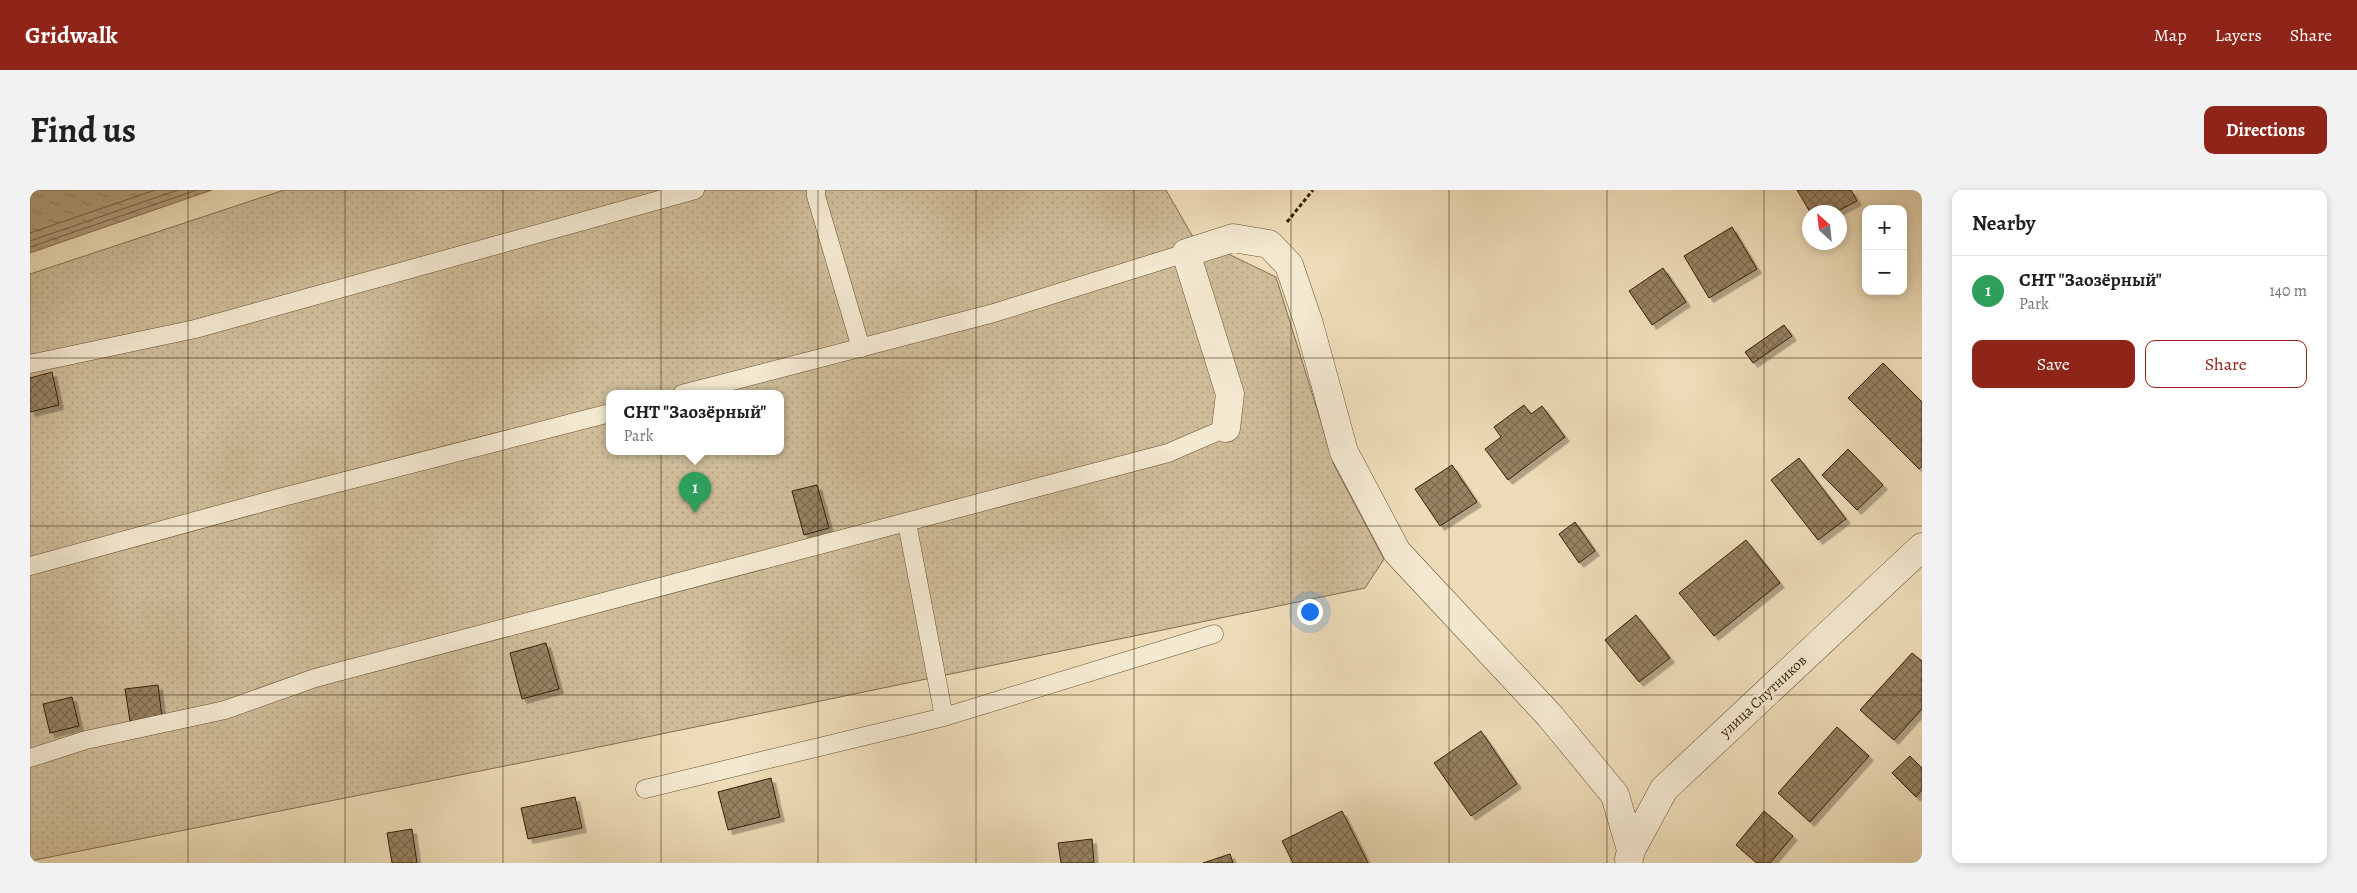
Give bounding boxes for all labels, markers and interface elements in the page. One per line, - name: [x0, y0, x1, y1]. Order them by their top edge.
- text: Gridwalk: [25, 19, 118, 51]
- text: Map: [2154, 23, 2187, 47]
- text: Layers: [2215, 23, 2262, 47]
- text: Share: [2290, 23, 2332, 47]
- text: Find us: [30, 106, 136, 154]
- button: Directions: [2204, 106, 2327, 154]
- north arrow: [1802, 205, 1847, 250]
- map controls: [1862, 205, 1907, 295]
- button: +: [1862, 205, 1907, 250]
- text: Nearby: [1972, 209, 2035, 237]
- button: −: [1862, 250, 1907, 295]
- text: СНТ "Заозёрный": [2019, 267, 2162, 293]
- text: 1: [1985, 280, 1991, 302]
- text: 140 m: [2269, 280, 2307, 302]
- text: Park: [2019, 293, 2049, 315]
- button: Save: [1972, 340, 2135, 388]
- button: Share: [2145, 340, 2307, 388]
- popup: [606, 390, 784, 455]
- text: СНТ "Заозёрный": [624, 399, 766, 425]
- text: Park: [624, 425, 654, 447]
- pin: 1: [679, 472, 711, 513]
- your location: [1297, 599, 1323, 625]
- street label: улица Спутников: [1714, 650, 1811, 742]

